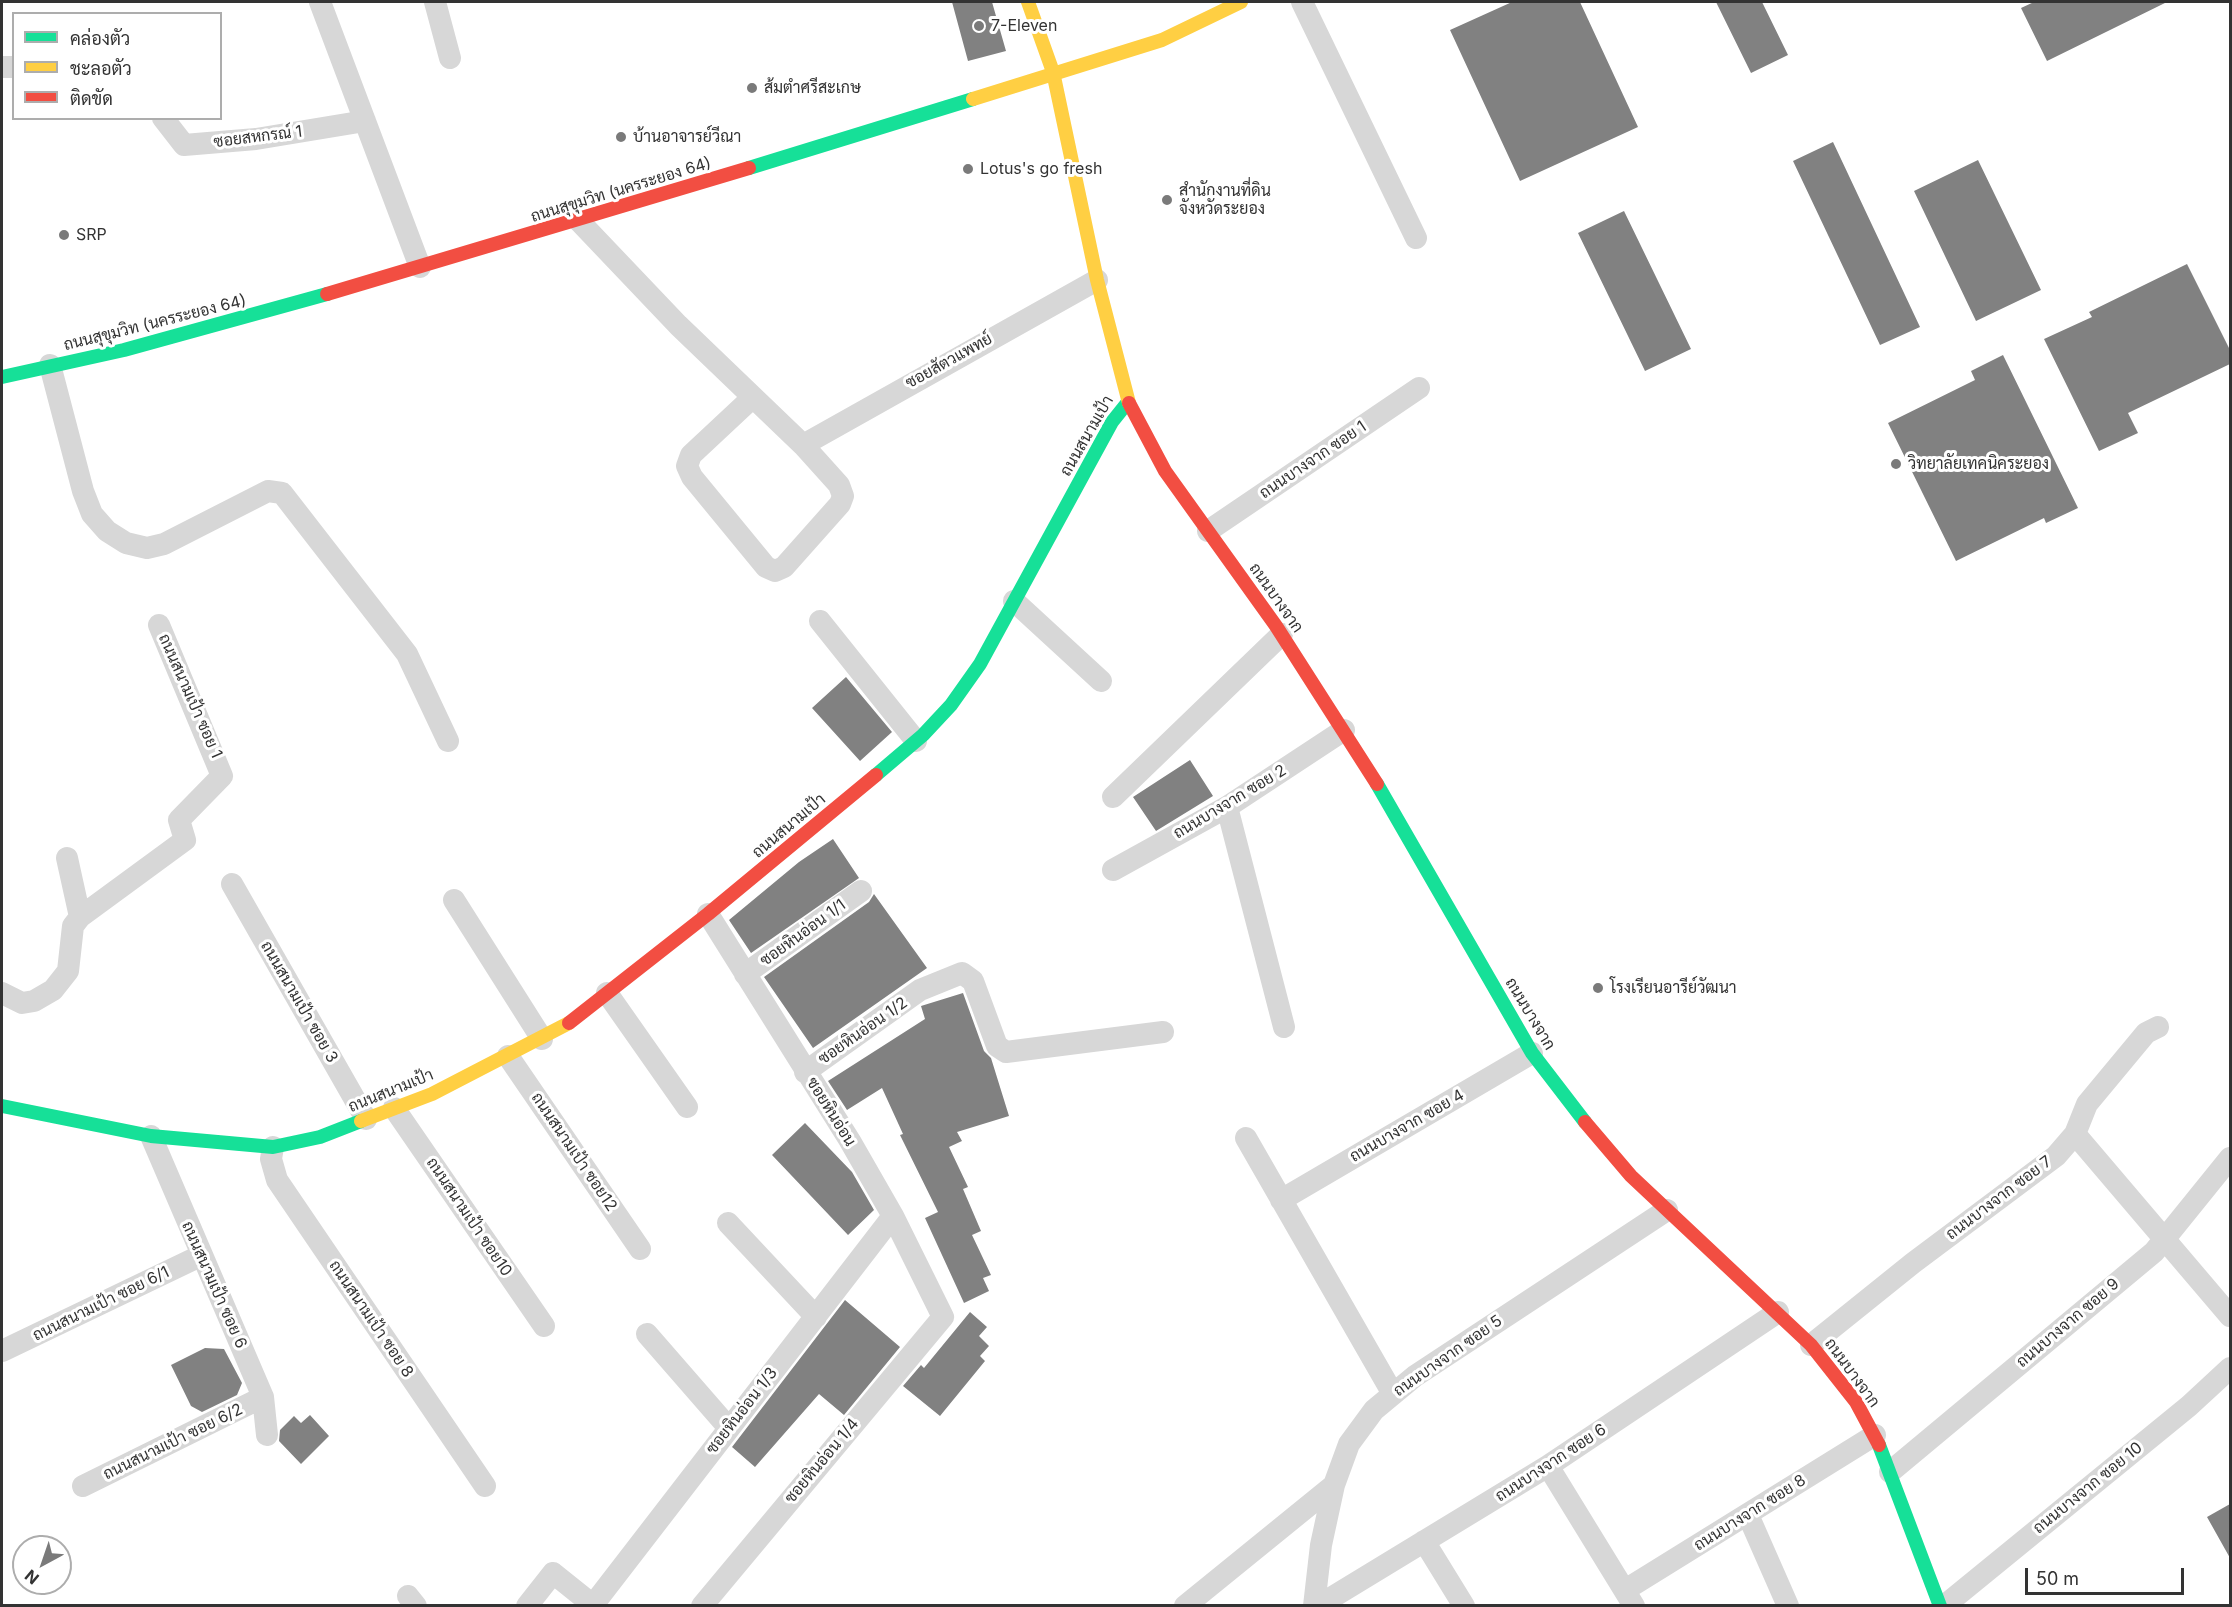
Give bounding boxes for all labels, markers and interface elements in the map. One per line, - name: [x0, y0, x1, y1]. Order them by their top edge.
- legend: [12, 12, 222, 120]
- place label: 7-Eleven: [991, 16, 1057, 36]
- marker: 7-Eleven: [972, 19, 986, 33]
- text: คล่องตัว: [70, 28, 130, 49]
- text: ชะลอตัว: [70, 58, 132, 79]
- place label: ส้มตำศรีสะเกษ: [764, 78, 861, 98]
- marker: ส้มตำศรีสะเกษ: [745, 81, 759, 95]
- text: ติดขัด: [70, 88, 113, 109]
- street label: ซอยสหกรณ์ 1: [213, 122, 303, 152]
- place label: บ้านอาจารย์วีณา: [633, 127, 741, 147]
- marker: บ้านอาจารย์วีณา: [614, 130, 628, 144]
- street label: ถนนสุขุมวิท (นครระยอง 64): [528, 153, 714, 227]
- place label: Lotus's go fresh: [980, 159, 1102, 179]
- marker: Lotus's go fresh: [961, 162, 975, 176]
- place label: สำนักงานที่ดิน จังหวัดระยอง: [1179, 181, 1271, 219]
- marker: สำนักงานที่ดิน จังหวัดระยอง: [1160, 193, 1174, 207]
- place label: SRP: [76, 225, 107, 245]
- marker: SRP: [57, 228, 71, 242]
- street label: ถนนสุขุมวิท (นครระยอง 64): [62, 291, 248, 355]
- street label: ซอยสัตวแพทย์: [902, 329, 996, 393]
- street label: ถนนสนามเป้า: [1056, 392, 1118, 480]
- street label: ถนนบางจาก ซอย 1: [1256, 417, 1370, 503]
- place label: วิทยาลัยเทคนิคระยอง: [1908, 454, 2049, 474]
- marker: วิทยาลัยเทคนิคระยอง: [1889, 457, 1903, 471]
- street label: ถนนบางจาก: [1245, 559, 1307, 637]
- street label: ถนนสนามเป้า ซอย 1: [154, 631, 226, 761]
- street label: ถนนบางจาก ซอย 2: [1170, 761, 1290, 843]
- street label: ถนนสนามเป้า: [748, 790, 830, 862]
- street label: ซอยหินอ่อน 1/1: [756, 896, 850, 970]
- street label: ถนนสนามเป้า ซอย 3: [256, 938, 342, 1066]
- street label: ถนนบางจาก: [1501, 974, 1559, 1054]
- place label: โรงเรียนอารีย์วัฒนา: [1610, 978, 1737, 998]
- marker: โรงเรียนอารีย์วัฒนา: [1591, 981, 1605, 995]
- street label: ซอยหินอ่อน 1/2: [815, 993, 911, 1069]
- street label: ถนนสนามเป้า: [346, 1065, 436, 1117]
- street label: ซอยหินอ่อน: [802, 1074, 860, 1150]
- street label: ถนนบางจาก ซอย 4: [1347, 1086, 1467, 1166]
- street label: ถนนสนามเป้า ซอย12: [527, 1089, 621, 1215]
- street label: ถนนบางจาก ซอย 7: [1942, 1152, 2056, 1244]
- street label: ถนนสนามเป้า ซอย10: [422, 1154, 516, 1280]
- street label: ถนนสนามเป้า ซอย 6: [177, 1218, 251, 1352]
- street label: ถนนสนามเป้า ซอย 8: [325, 1257, 417, 1381]
- street label: ถนนสนามเป้า ซอย 6/1: [30, 1263, 172, 1345]
- street label: ถนนบางจาก ซอย 9: [2013, 1274, 2123, 1372]
- street label: ถนนบางจาก ซอย 5: [1390, 1311, 1506, 1401]
- street label: ถนนบางจาก: [1820, 1335, 1884, 1411]
- street label: ซอยหินอ่อน 1/3: [702, 1364, 782, 1458]
- street label: ถนนสนามเป้า ซอย 6/2: [100, 1400, 246, 1484]
- street label: ซอยหินอ่อน 1/4: [781, 1415, 863, 1507]
- street label: ถนนบางจาก ซอย 6: [1492, 1420, 1610, 1506]
- street label: ถนนบางจาก ซอย 10: [2030, 1438, 2146, 1538]
- street label: ถนนบางจาก ซอย 8: [1691, 1471, 1809, 1555]
- north arrow: [12, 1535, 72, 1595]
- scale bar: [2028, 1556, 2187, 1594]
- text: N: [21, 1566, 43, 1589]
- text: 50 m: [2036, 1568, 2079, 1589]

